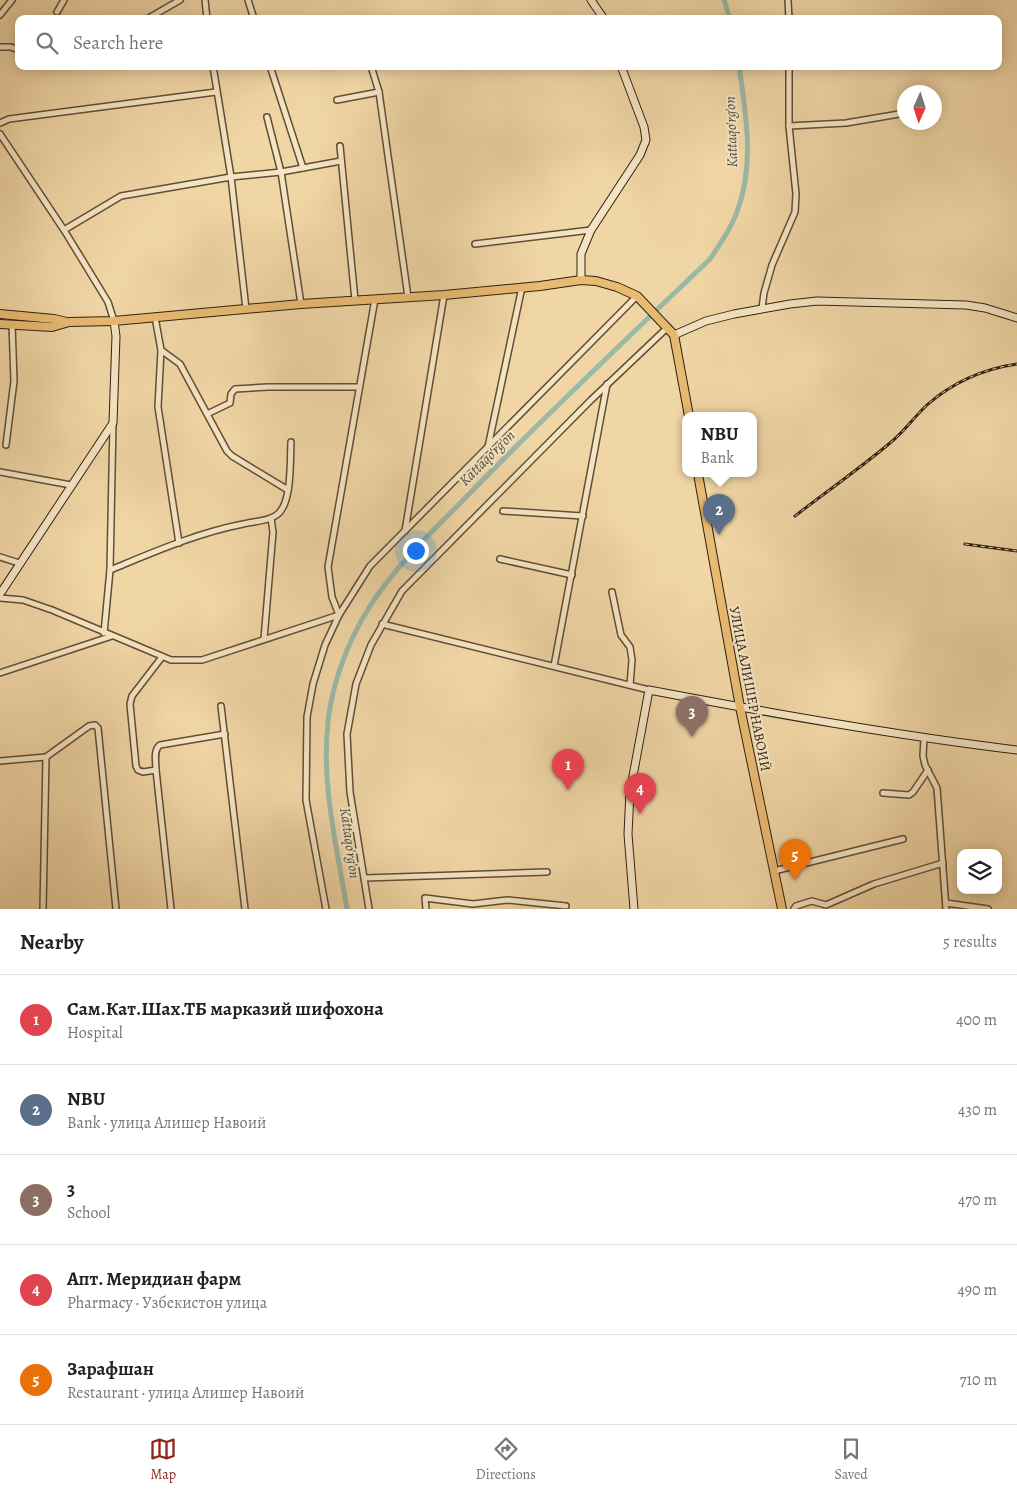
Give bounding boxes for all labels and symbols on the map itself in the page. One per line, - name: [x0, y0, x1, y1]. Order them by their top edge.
- north arrow: [897, 85, 942, 130]
- water label: Kattaqo'rg'on: [720, 96, 742, 168]
- water label: Kattaqo'rg'on: [455, 426, 519, 490]
- pin: 2: [703, 494, 735, 535]
- your location: [403, 538, 429, 564]
- street label: УЛИЦА АЛИШЕР НАВОИЙ: [725, 605, 775, 773]
- pin: 3: [676, 696, 708, 737]
- pin: 1: [552, 749, 584, 790]
- pin: 4: [624, 773, 656, 814]
- water label: Kattaqo'rg'on: [335, 806, 365, 880]
- pin: 5: [779, 839, 811, 880]

